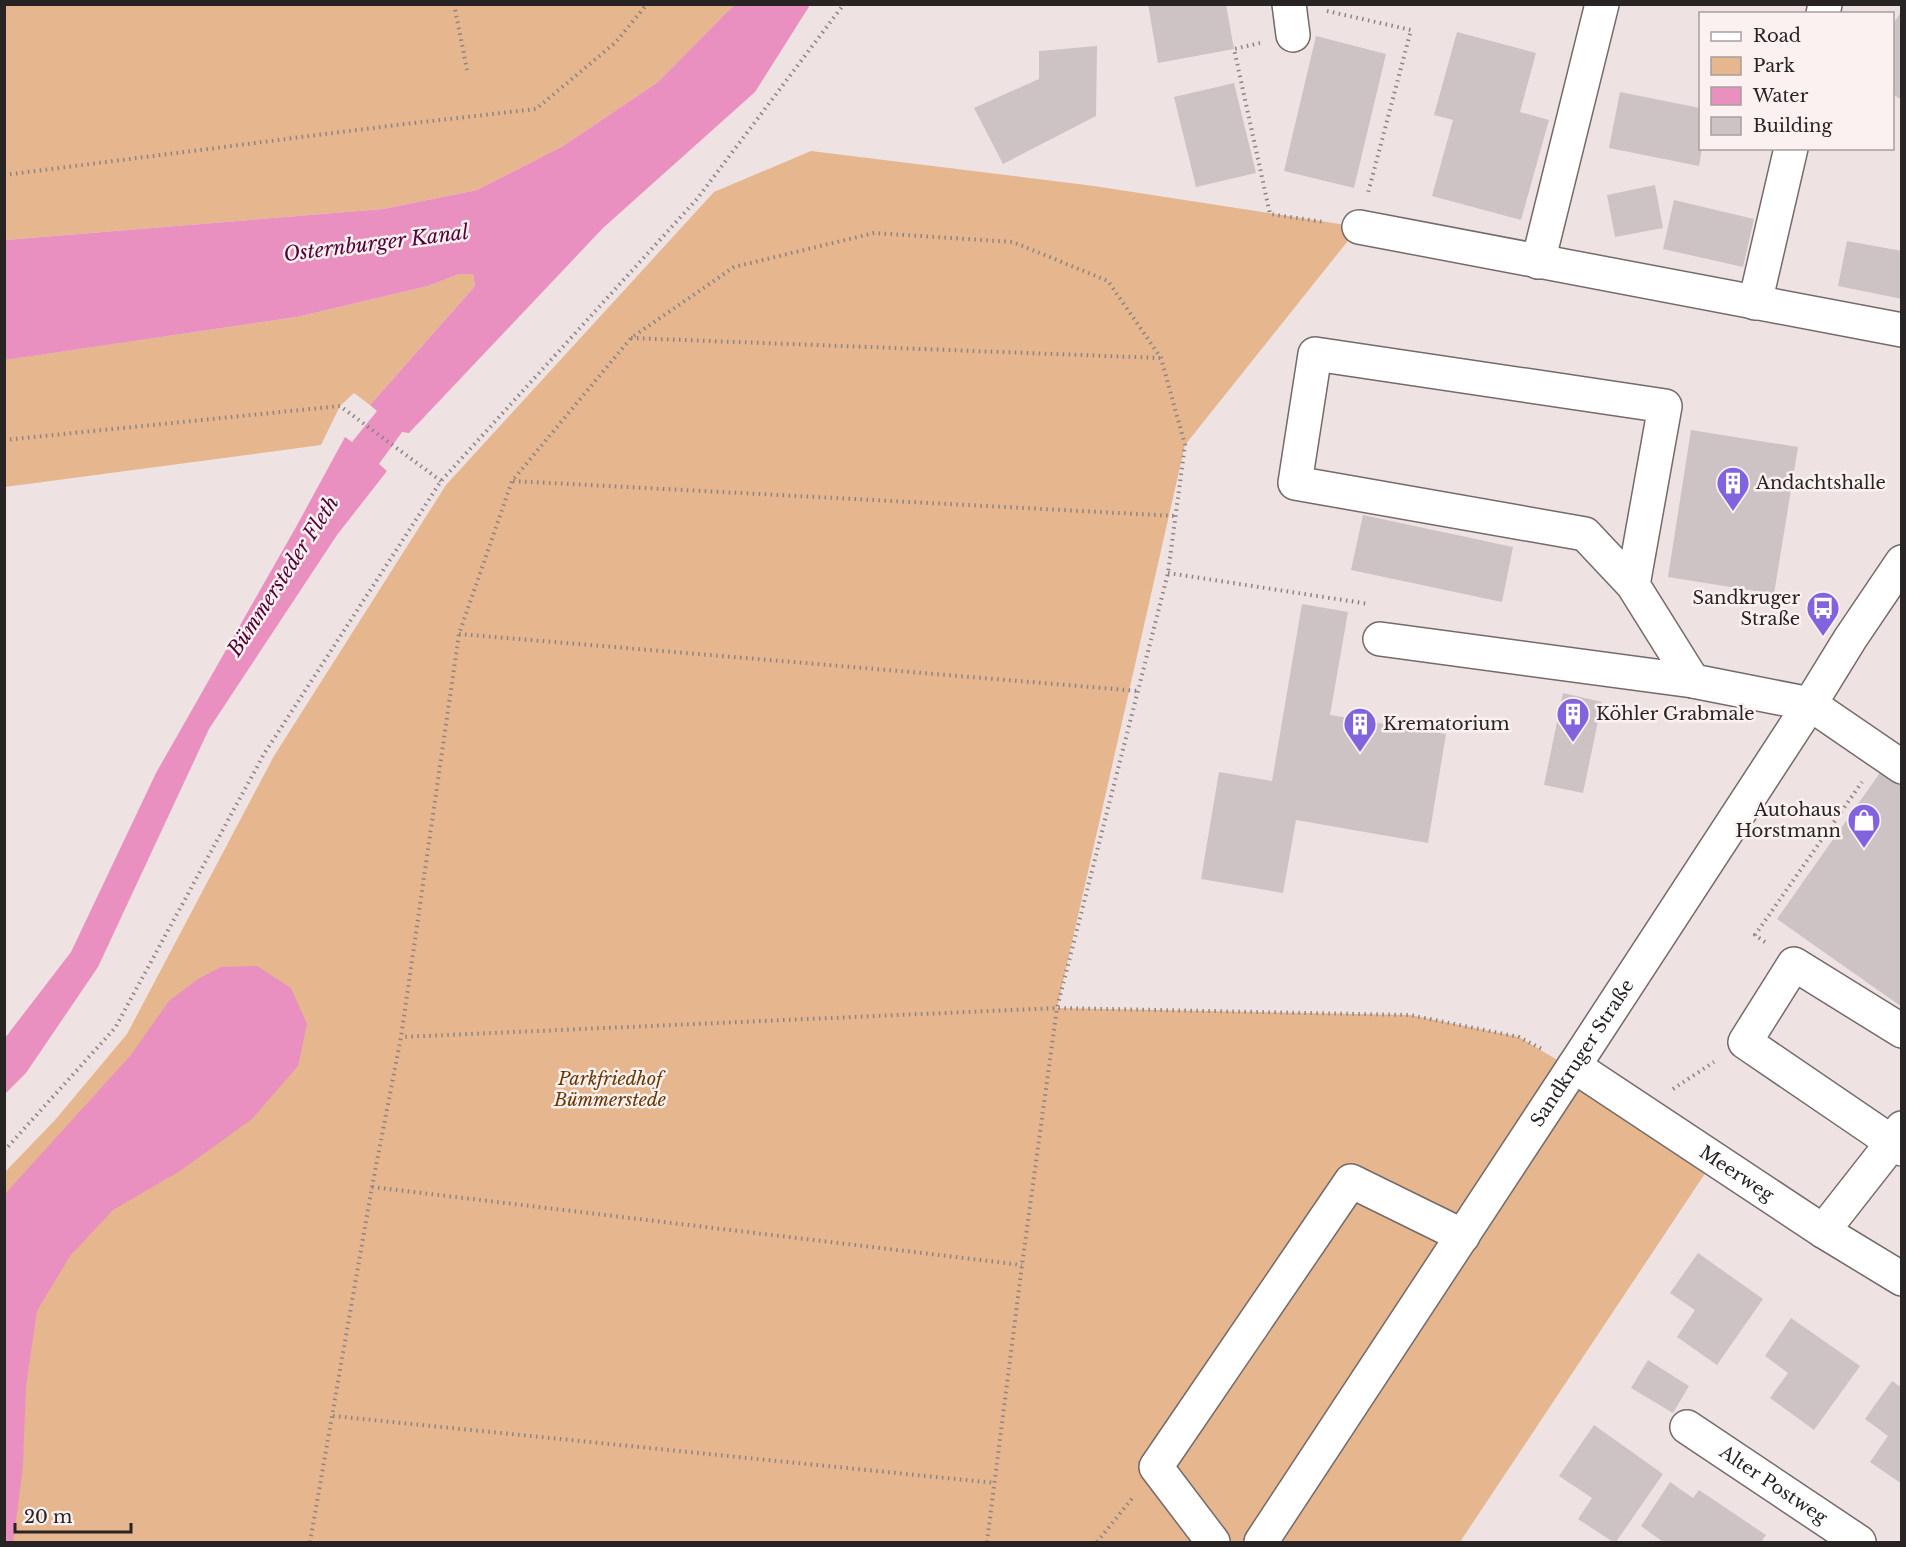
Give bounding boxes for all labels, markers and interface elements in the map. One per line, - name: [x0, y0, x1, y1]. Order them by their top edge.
- legend: [1699, 12, 1894, 150]
- text: Road: [1753, 25, 1801, 47]
- text: Park: [1753, 55, 1795, 77]
- text: Water: [1752, 85, 1809, 107]
- text: Building: [1753, 115, 1832, 137]
- water label: Osternburger Kanal: [282, 220, 470, 266]
- building icon: Andachtshalle: [1715, 465, 1751, 512]
- place label: Andachtshalle: [1755, 472, 1886, 494]
- water label: Bümmersteder Fleth: [222, 492, 344, 661]
- place label: Sandkruger Straße: [1693, 587, 1800, 630]
- bus stop icon: Sandkruger Straße: [1805, 590, 1841, 637]
- building icon: Köhler Grabmale: [1555, 696, 1591, 743]
- place label: Köhler Grabmale: [1596, 703, 1755, 725]
- building icon: Krematorium: [1342, 706, 1378, 753]
- place label: Krematorium: [1383, 713, 1510, 735]
- place label: Autohaus Horstmann: [1735, 799, 1841, 842]
- shop icon: Autohaus Horstmann: [1846, 802, 1882, 849]
- street label: Sandkruger Straße: [1526, 975, 1638, 1131]
- park label: Parkfriedhof Bümmerstede: [553, 1068, 666, 1111]
- street label: Meerweg: [1695, 1141, 1778, 1206]
- street label: Alter Postweg: [1715, 1440, 1832, 1529]
- scale bar: [15, 1496, 130, 1534]
- text: 20 m: [24, 1506, 72, 1528]

